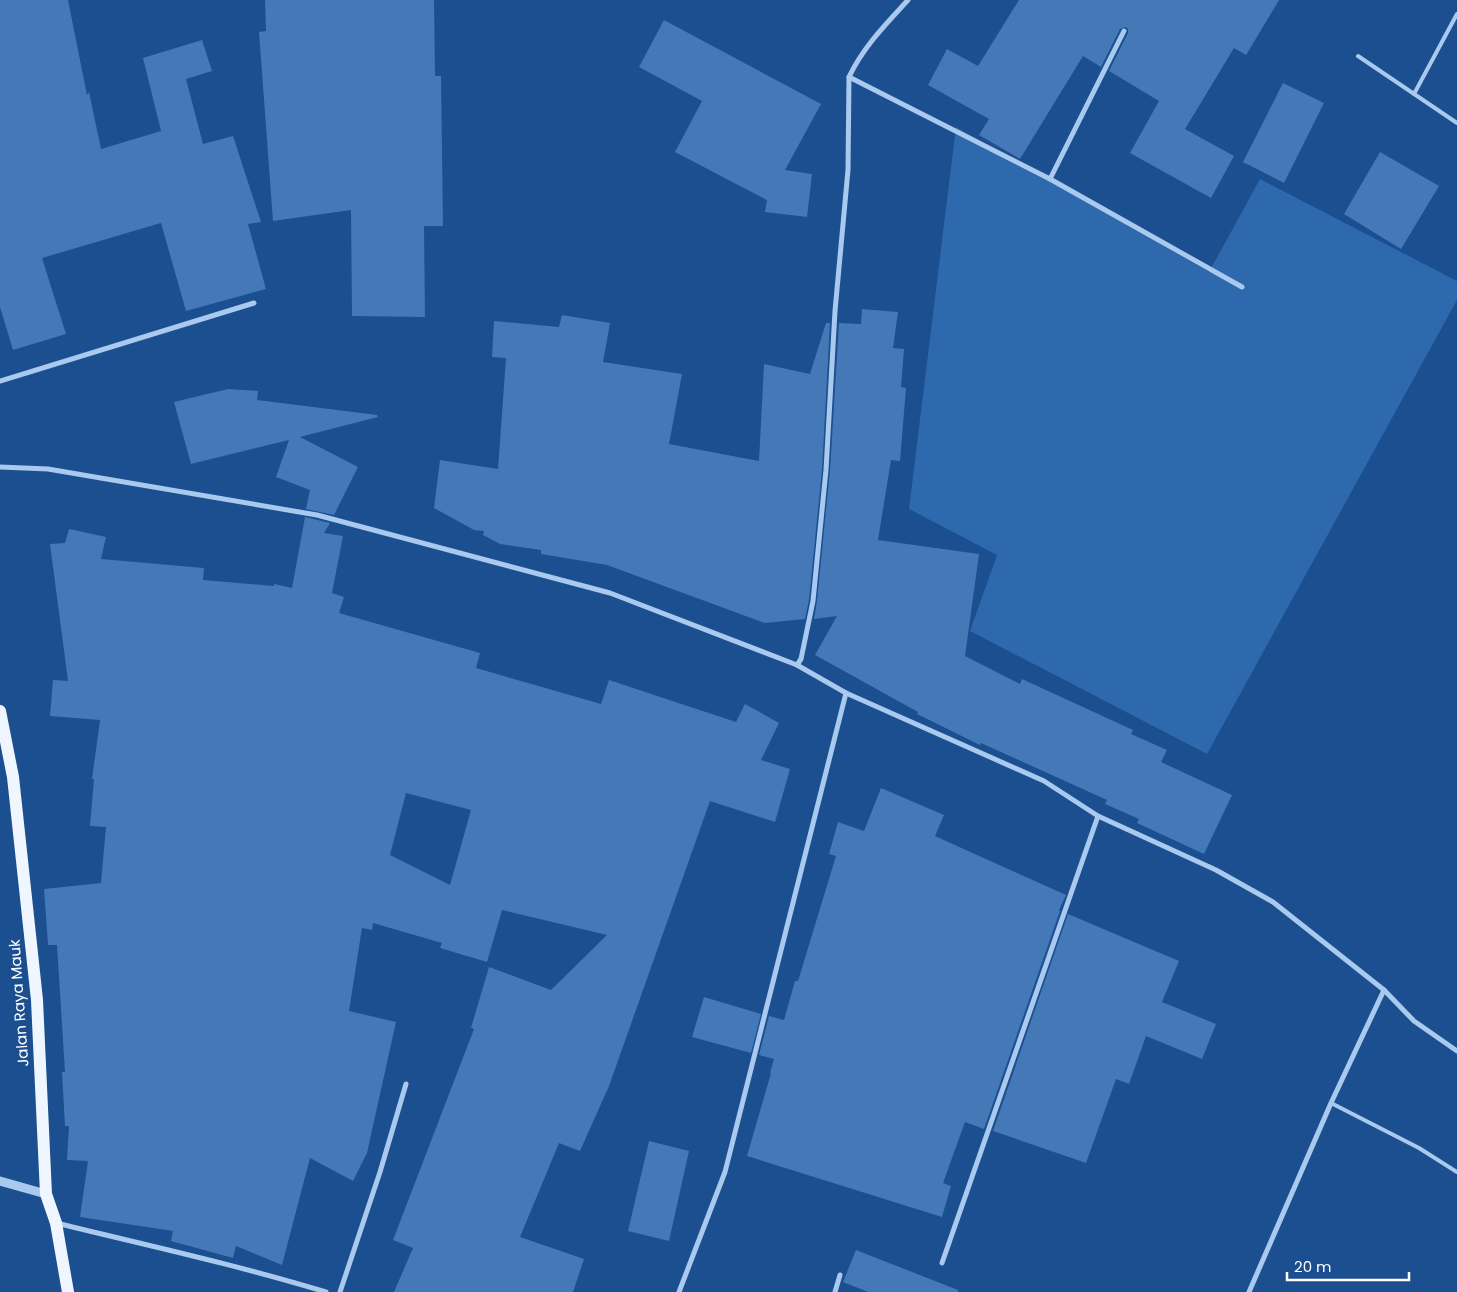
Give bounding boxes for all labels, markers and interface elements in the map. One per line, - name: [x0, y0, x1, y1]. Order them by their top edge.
- street label: Jalan Raya Mauk: [4, 938, 33, 1067]
- scale bar: [1287, 1250, 1410, 1282]
- text: 20 m: [1294, 1256, 1332, 1277]

